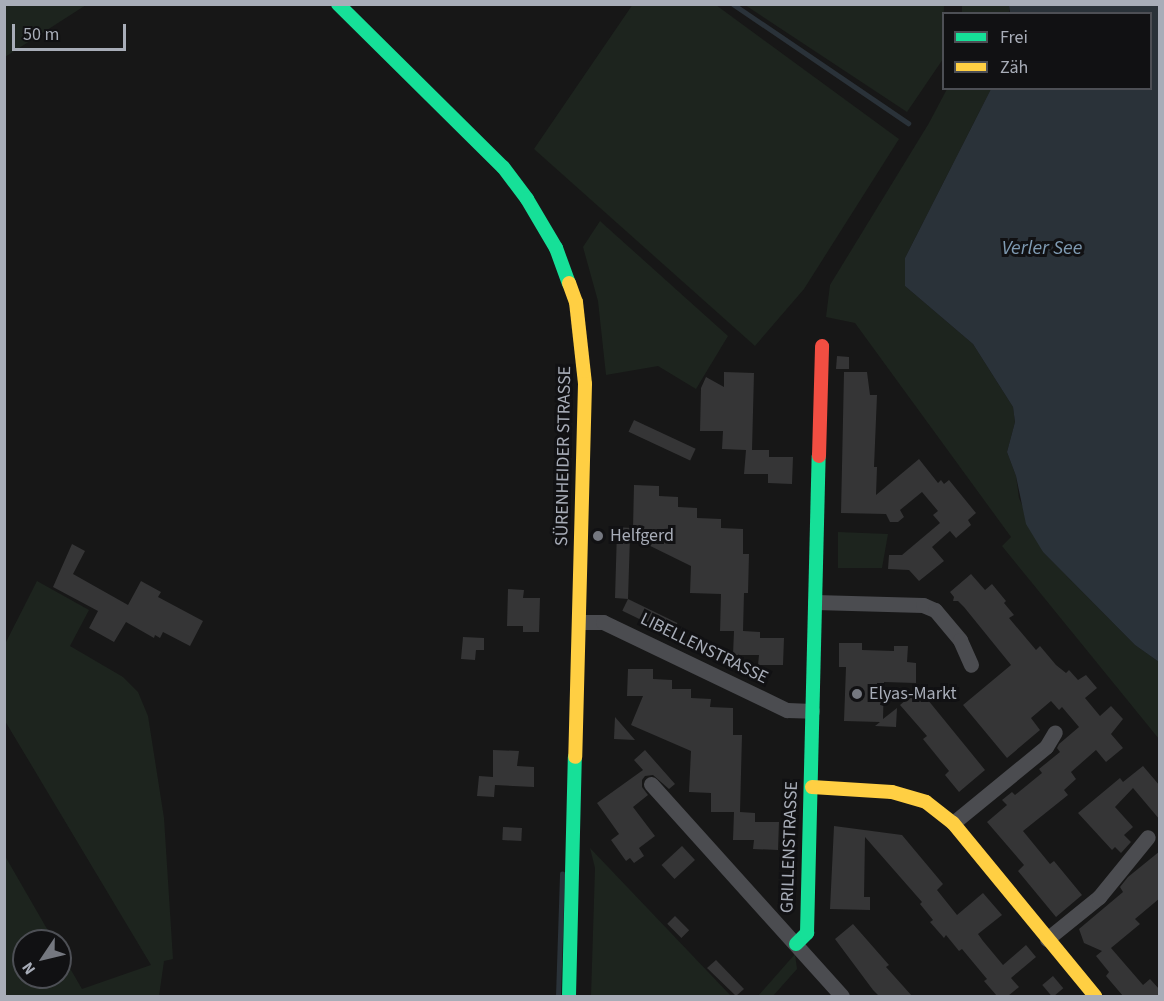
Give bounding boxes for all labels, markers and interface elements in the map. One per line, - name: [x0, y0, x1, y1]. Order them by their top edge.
- scale bar: [15, 12, 129, 50]
- legend: [942, 12, 1152, 90]
- text: 50 m: [23, 22, 59, 47]
- text: Frei: [1000, 25, 1028, 50]
- text: Zäh: [1000, 55, 1028, 80]
- water label: Verler See: [1002, 236, 1082, 260]
- street label: SÜRENHEIDER STRASSE: [552, 366, 576, 546]
- place label: Helfgerd: [610, 525, 674, 547]
- marker: Helfgerd: [591, 529, 605, 543]
- street label: LIBELLENSTRASSE: [637, 609, 771, 689]
- place label: Elyas-Markt: [869, 683, 957, 705]
- marker: Elyas-Markt: [850, 687, 864, 701]
- street label: GRILLENSTRASSE: [777, 781, 803, 913]
- north arrow: [12, 929, 72, 989]
- text: N: [17, 958, 41, 979]

